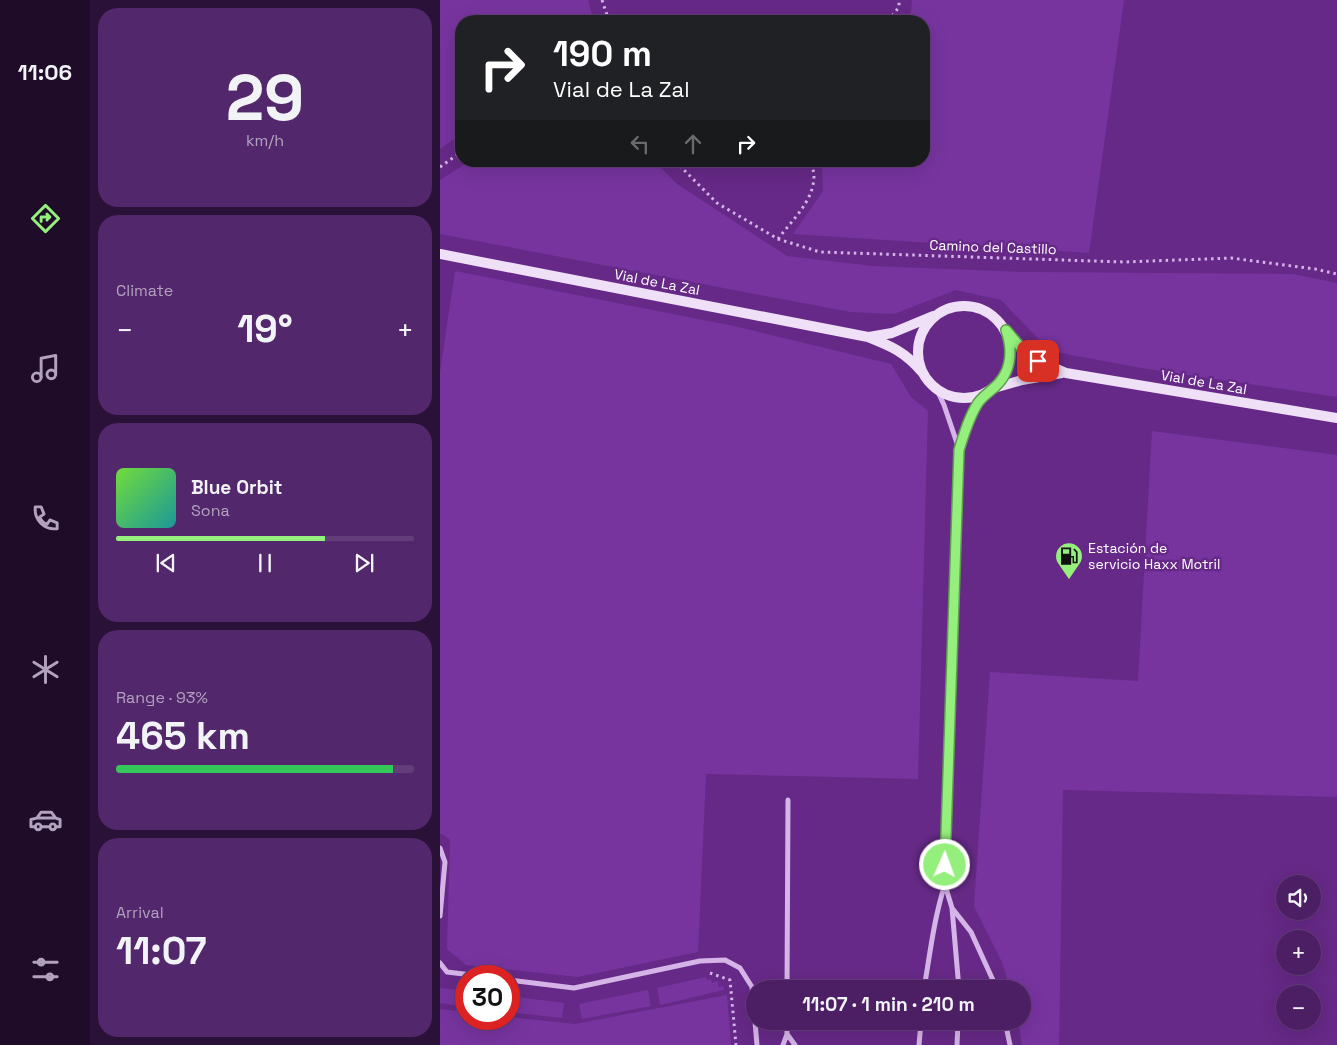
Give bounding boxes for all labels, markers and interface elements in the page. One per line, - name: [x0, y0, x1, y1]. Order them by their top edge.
- text: 190 m: [553, 32, 652, 76]
- icon: right: [470, 35, 535, 100]
- text: 29: [226, 56, 304, 139]
- text: 11:06: [18, 58, 72, 86]
- text: Vial de La Zal: [553, 75, 690, 103]
- text: km/h: [246, 130, 284, 151]
- icon: left: [626, 130, 654, 158]
- icon: ahead: [679, 130, 707, 158]
- icon: right: [732, 130, 760, 158]
- icon: directions: [28, 201, 63, 236]
- street label: Camino del Castillo: [929, 236, 1057, 258]
- street label: Vial de La Zal: [613, 265, 701, 299]
- text: Climate: [116, 280, 173, 301]
- text: 19°: [237, 305, 293, 353]
- text: −: [116, 312, 133, 348]
- text: +: [397, 312, 414, 348]
- pin: [1017, 340, 1059, 382]
- icon: arrive: [1024, 347, 1052, 375]
- icon: music: [28, 351, 63, 386]
- street label: Vial de La Zal: [1160, 366, 1248, 398]
- text: Blue Orbit: [191, 475, 282, 500]
- text: Sona: [191, 500, 230, 521]
- icon: phone: [28, 501, 63, 536]
- place label: Estación de servicio Haxx Motril: [1088, 539, 1220, 573]
- fuel station icon: Estación de servicio Haxx Motril: [1054, 541, 1084, 580]
- icon: previous: [152, 549, 180, 577]
- icon: pause: [251, 549, 279, 577]
- icon: next: [350, 549, 378, 577]
- icon: climate: [28, 652, 63, 687]
- text: Range · 93%: [116, 687, 208, 708]
- text: 465 km: [116, 712, 250, 760]
- icon: car: [28, 802, 63, 837]
- position arrow: [918, 838, 970, 890]
- map controls: [1276, 875, 1321, 1030]
- button: sound: [1276, 875, 1321, 920]
- text: Arrival: [116, 902, 164, 923]
- text: 11:07: [116, 927, 207, 975]
- button: +: [1276, 930, 1321, 975]
- icon: filters: [28, 952, 63, 987]
- speed limit sign: 30: [455, 965, 520, 1030]
- button: −: [1276, 985, 1321, 1030]
- text: 11:07 · 1 min · 210 m: [802, 992, 975, 1017]

